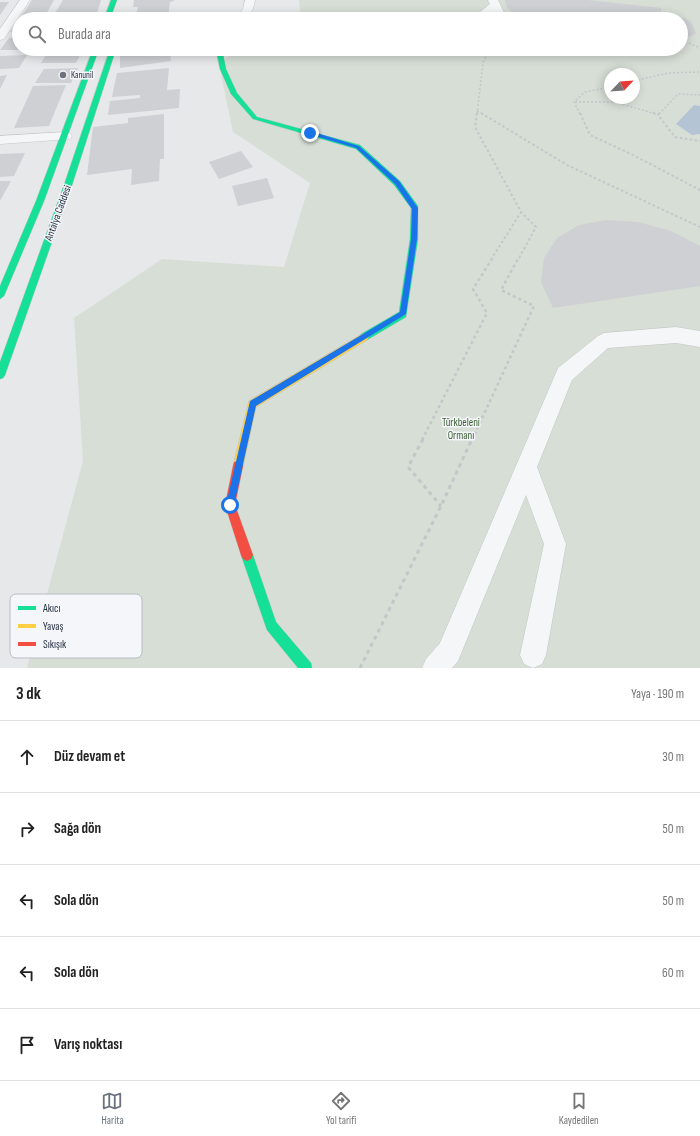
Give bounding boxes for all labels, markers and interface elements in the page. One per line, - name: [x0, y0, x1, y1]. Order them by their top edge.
- search box: [12, 12, 688, 56]
- icon: search: [26, 23, 48, 45]
- text: Burada ara: [58, 25, 111, 44]
- north arrow: [604, 68, 640, 104]
- marker: Kanunil: [58, 70, 68, 80]
- place label: Kanunil: [71, 70, 94, 81]
- route end: [301, 124, 319, 142]
- street label: Antalya Caddesi: [42, 183, 74, 244]
- park label: Türkbeleni Ormanı: [442, 416, 480, 442]
- route start: [221, 496, 239, 514]
- legend: [10, 594, 142, 658]
- text: Akıcı: [42, 602, 60, 615]
- text: Yavaş: [43, 620, 64, 633]
- text: Sıkışık: [43, 638, 67, 651]
- text: 3 dk: [16, 684, 41, 704]
- text: Yaya · 190 m: [631, 686, 684, 702]
- icon: ahead: [16, 746, 38, 768]
- text: Düz devam et: [54, 747, 125, 766]
- text: 30 m: [662, 749, 684, 765]
- icon: right: [16, 818, 38, 840]
- text: Sağa dön: [54, 819, 101, 838]
- text: 50 m: [663, 821, 684, 837]
- icon: left: [16, 890, 38, 912]
- text: Sola dön: [54, 891, 99, 910]
- text: 50 m: [663, 893, 684, 909]
- icon: left: [16, 962, 38, 984]
- text: Sola dön: [54, 963, 99, 982]
- text: 60 m: [662, 965, 684, 981]
- icon: arrive: [16, 1034, 38, 1056]
- text: Varış noktası: [54, 1035, 122, 1054]
- tab: Harita: [101, 1090, 124, 1127]
- tab: Yol tarifi: [326, 1090, 356, 1127]
- tab: Kaydedilen: [559, 1090, 599, 1127]

